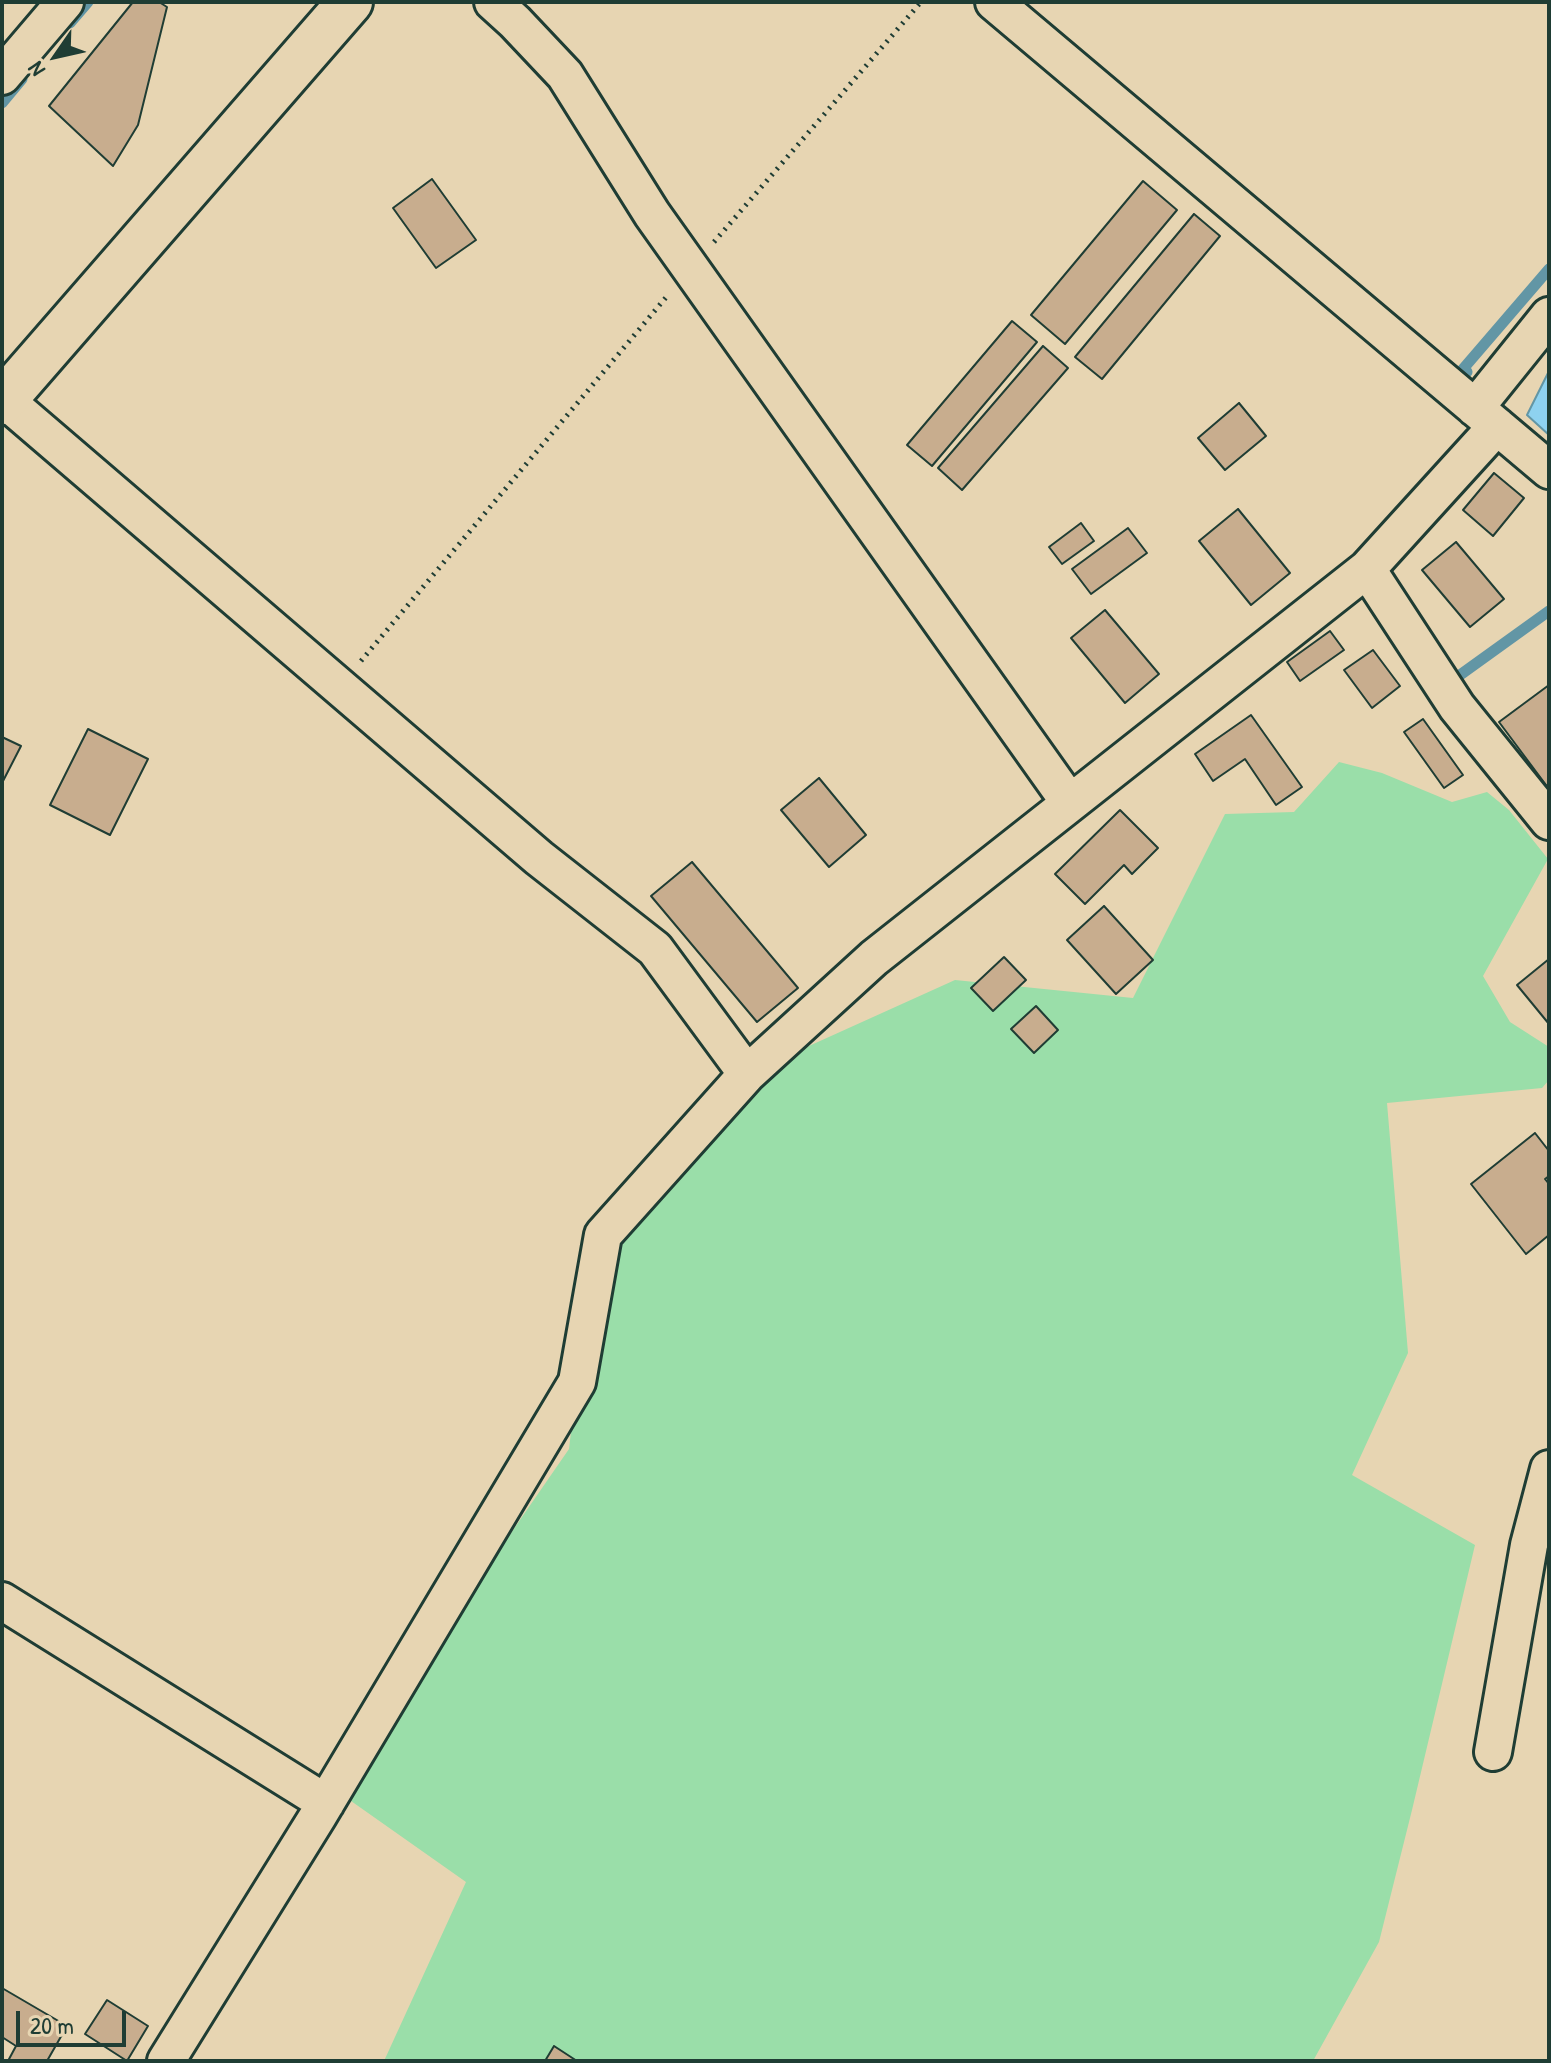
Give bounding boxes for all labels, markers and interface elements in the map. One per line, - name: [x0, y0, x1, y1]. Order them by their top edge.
- north arrow: [16, 16, 96, 96]
- text: N: [20, 56, 52, 83]
- scale bar: [20, 1995, 130, 2045]
- text: 20 m: [30, 2009, 74, 2041]

